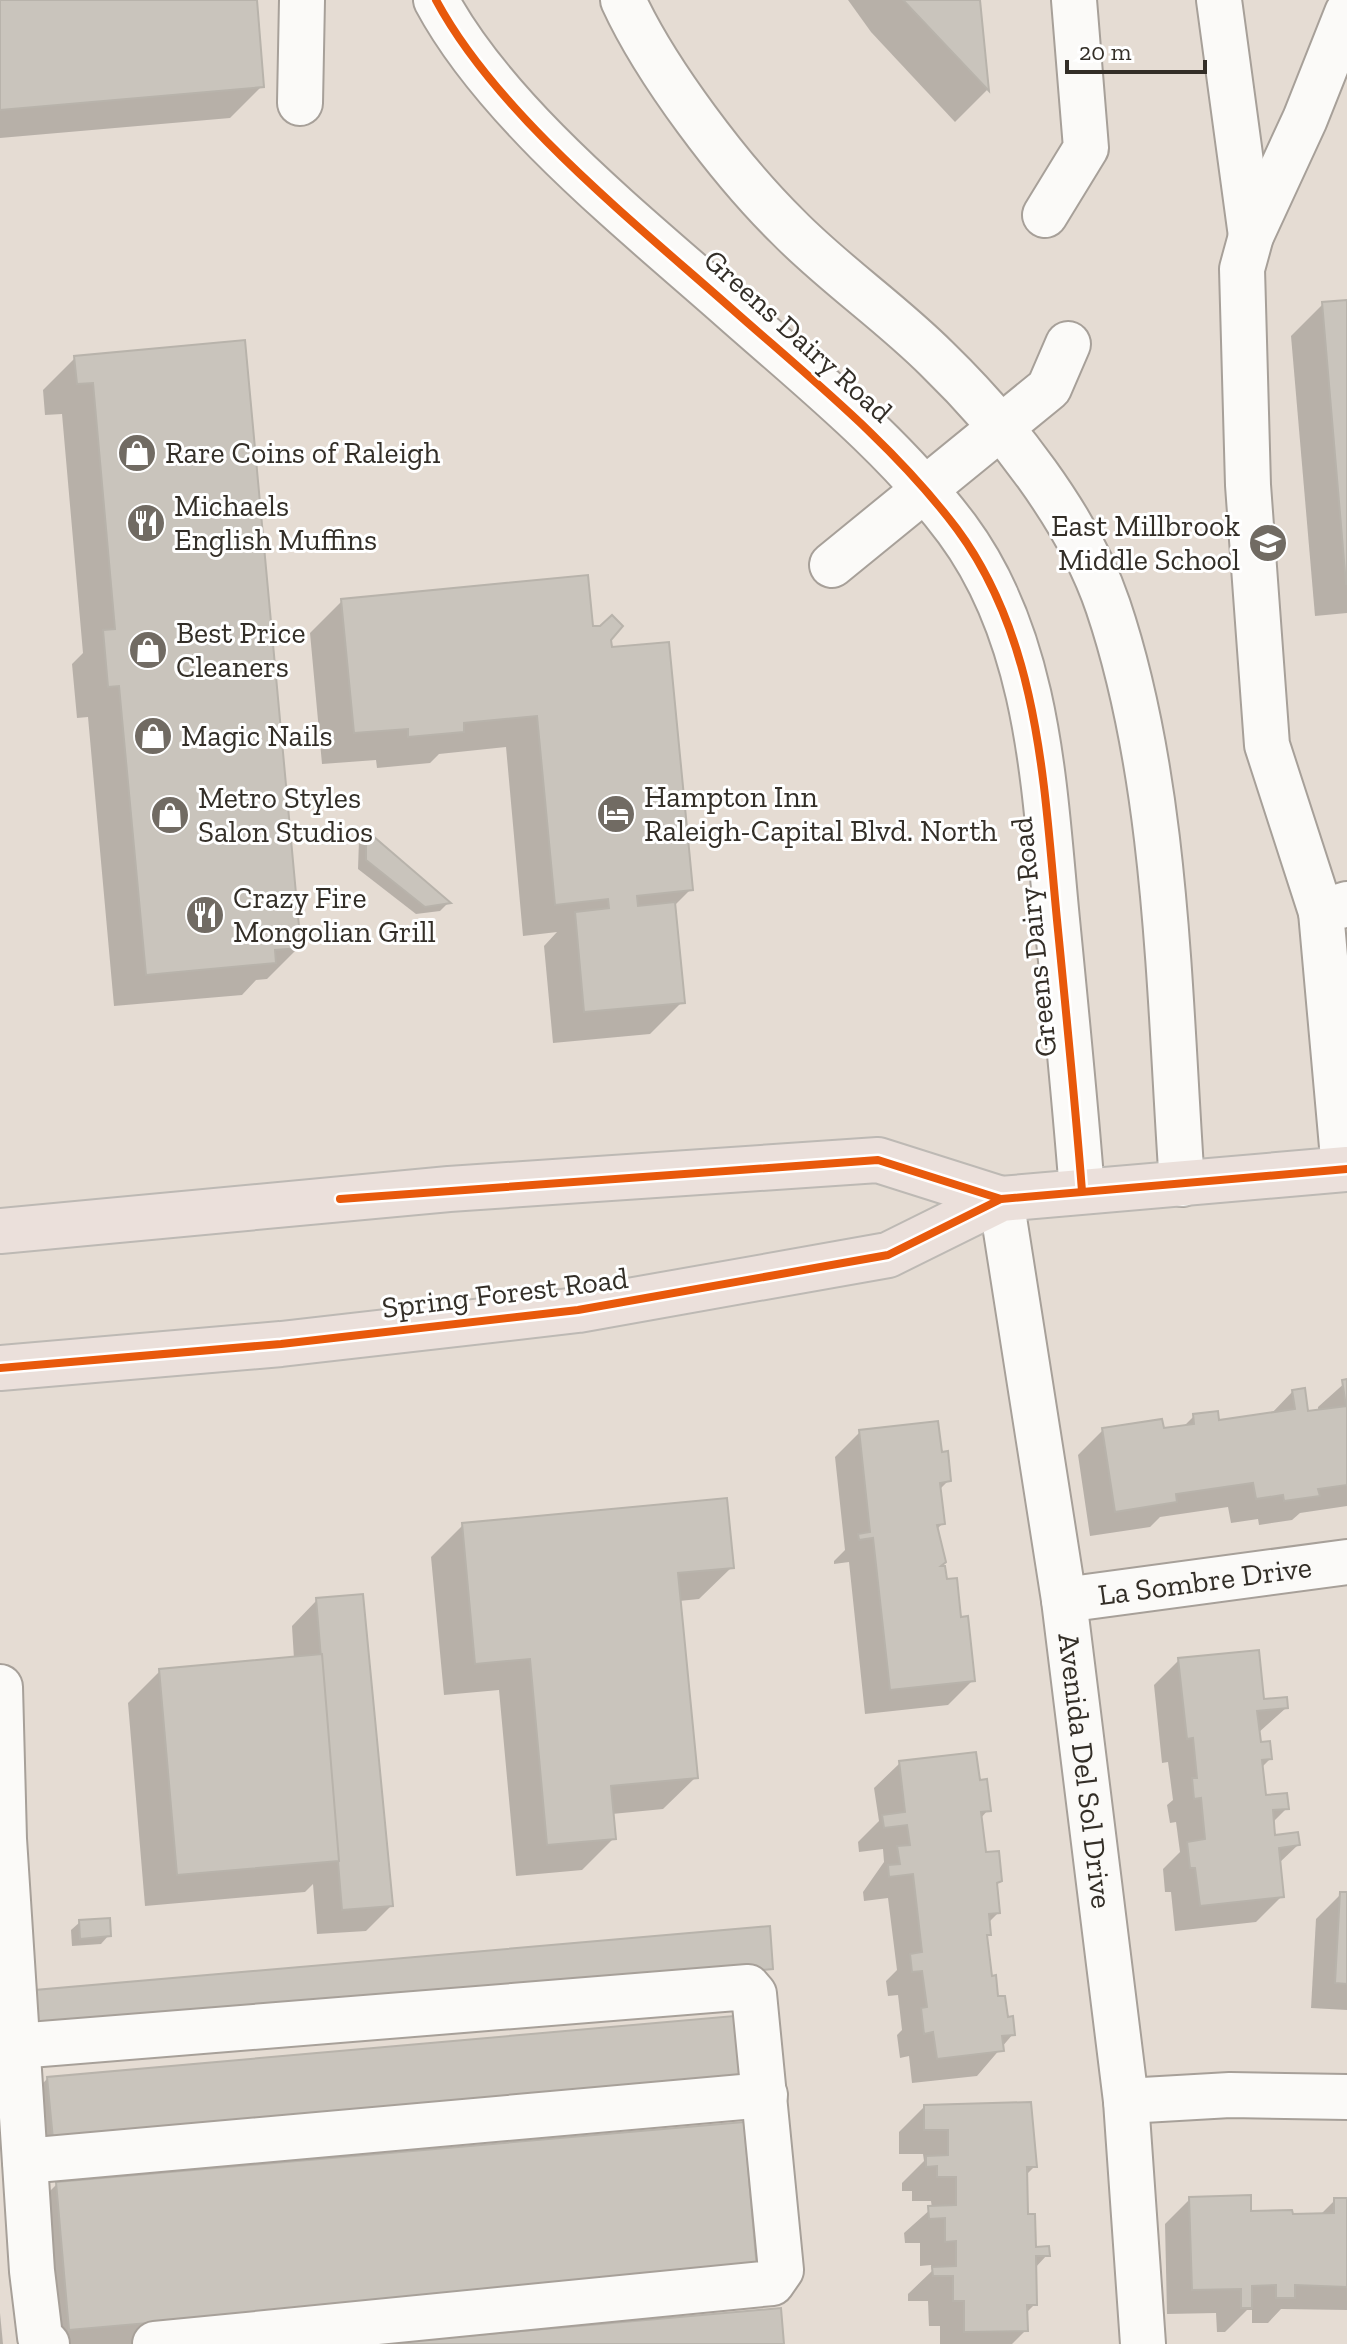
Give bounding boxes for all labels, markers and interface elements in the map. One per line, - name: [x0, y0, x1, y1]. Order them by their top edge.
- scale bar: [1067, 24, 1205, 74]
- text: 20 m: [1079, 37, 1132, 66]
- street label: Greens Dairy Road: [696, 242, 900, 430]
- shop icon: Rare Coins of Raleigh: [116, 432, 158, 474]
- place label: Rare Coins of Raleigh: [165, 435, 441, 471]
- place label: Michaels English Muffins: [174, 488, 377, 558]
- restaurant icon: Michaels English Muffins: [125, 502, 167, 544]
- place label: East Millbrook Middle School: [1051, 508, 1240, 578]
- school or university icon: East Millbrook Middle School: [1247, 522, 1289, 564]
- place label: Best Price Cleaners: [176, 615, 305, 685]
- shop icon: Best Price Cleaners: [127, 629, 169, 671]
- shop icon: Magic Nails: [132, 715, 174, 757]
- place label: Magic Nails: [181, 718, 333, 754]
- place label: Hampton Inn Raleigh-Capital Blvd. North: [644, 779, 998, 849]
- place label: Metro Styles Salon Studios: [198, 780, 373, 850]
- hotel icon: Hampton Inn Raleigh-Capital Blvd. North: [595, 793, 637, 835]
- shop icon: Metro Styles Salon Studios: [149, 794, 191, 836]
- street label: Greens Dairy Road: [1003, 815, 1065, 1059]
- place label: Crazy Fire Mongolian Grill: [233, 880, 436, 950]
- restaurant icon: Crazy Fire Mongolian Grill: [184, 894, 226, 936]
- street label: Spring Forest Road: [380, 1260, 631, 1326]
- street label: La Sombre Drive: [1096, 1549, 1314, 1613]
- street label: Avenida Del Sol Drive: [1050, 1631, 1120, 1911]

